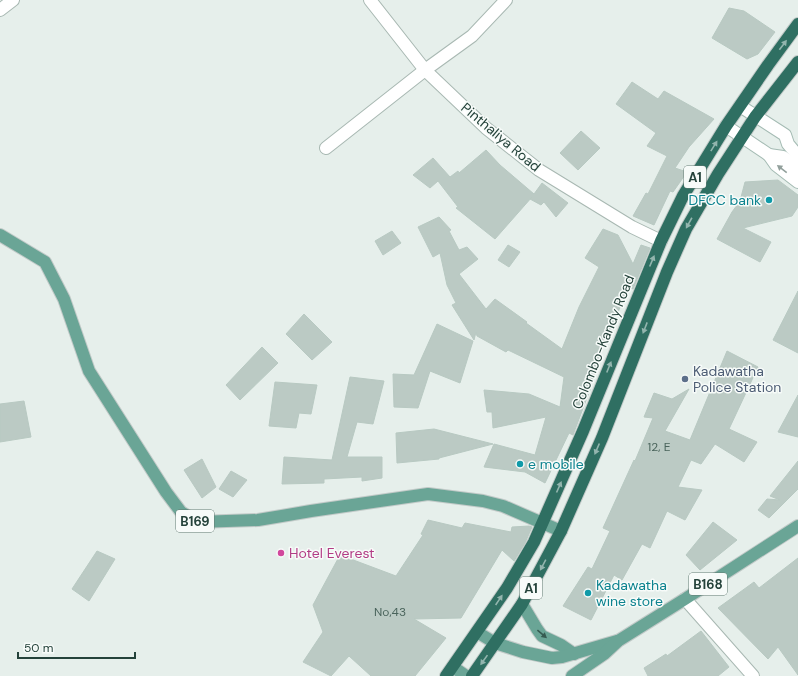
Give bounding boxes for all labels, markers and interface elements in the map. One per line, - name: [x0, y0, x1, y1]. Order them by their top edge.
- one-way arrow: [779, 39, 787, 50]
- street label: Pinthaliya Road: [458, 98, 544, 176]
- one-way arrow: [710, 140, 717, 152]
- one-way arrow: [777, 165, 788, 174]
- road number: A1: [684, 166, 706, 188]
- place label: DFCC bank: [689, 191, 761, 209]
- marker: DFCC bank: [764, 195, 774, 205]
- one-way arrow: [686, 218, 693, 229]
- one-way arrow: [650, 254, 656, 266]
- street label: Colombo-Kandy Road: [568, 272, 638, 412]
- one-way arrow: [641, 323, 647, 335]
- one-way arrow: [606, 361, 612, 372]
- place label: Kadawatha Police Station: [693, 362, 781, 396]
- marker: Kadawatha Police Station: [680, 374, 690, 384]
- house number: 12, E: [648, 439, 671, 455]
- one-way arrow: [594, 444, 600, 455]
- place label: e mobile: [528, 455, 584, 473]
- marker: e mobile: [515, 459, 525, 469]
- one-way arrow: [556, 481, 563, 493]
- road number: B169: [176, 510, 214, 532]
- place label: Hotel Everest: [289, 544, 375, 562]
- marker: Hotel Everest: [276, 548, 286, 558]
- one-way arrow: [540, 560, 546, 571]
- road number: B168: [689, 573, 727, 595]
- place label: Kadawatha wine store: [596, 576, 667, 610]
- road number: A1: [520, 577, 542, 599]
- marker: Kadawatha wine store: [583, 588, 593, 598]
- one-way arrow: [495, 595, 503, 605]
- house number: No,43: [374, 604, 406, 620]
- one-way arrow: [537, 630, 548, 639]
- scale bar: [18, 634, 135, 660]
- text: 50 m: [24, 640, 53, 656]
- one-way arrow: [480, 654, 488, 665]

